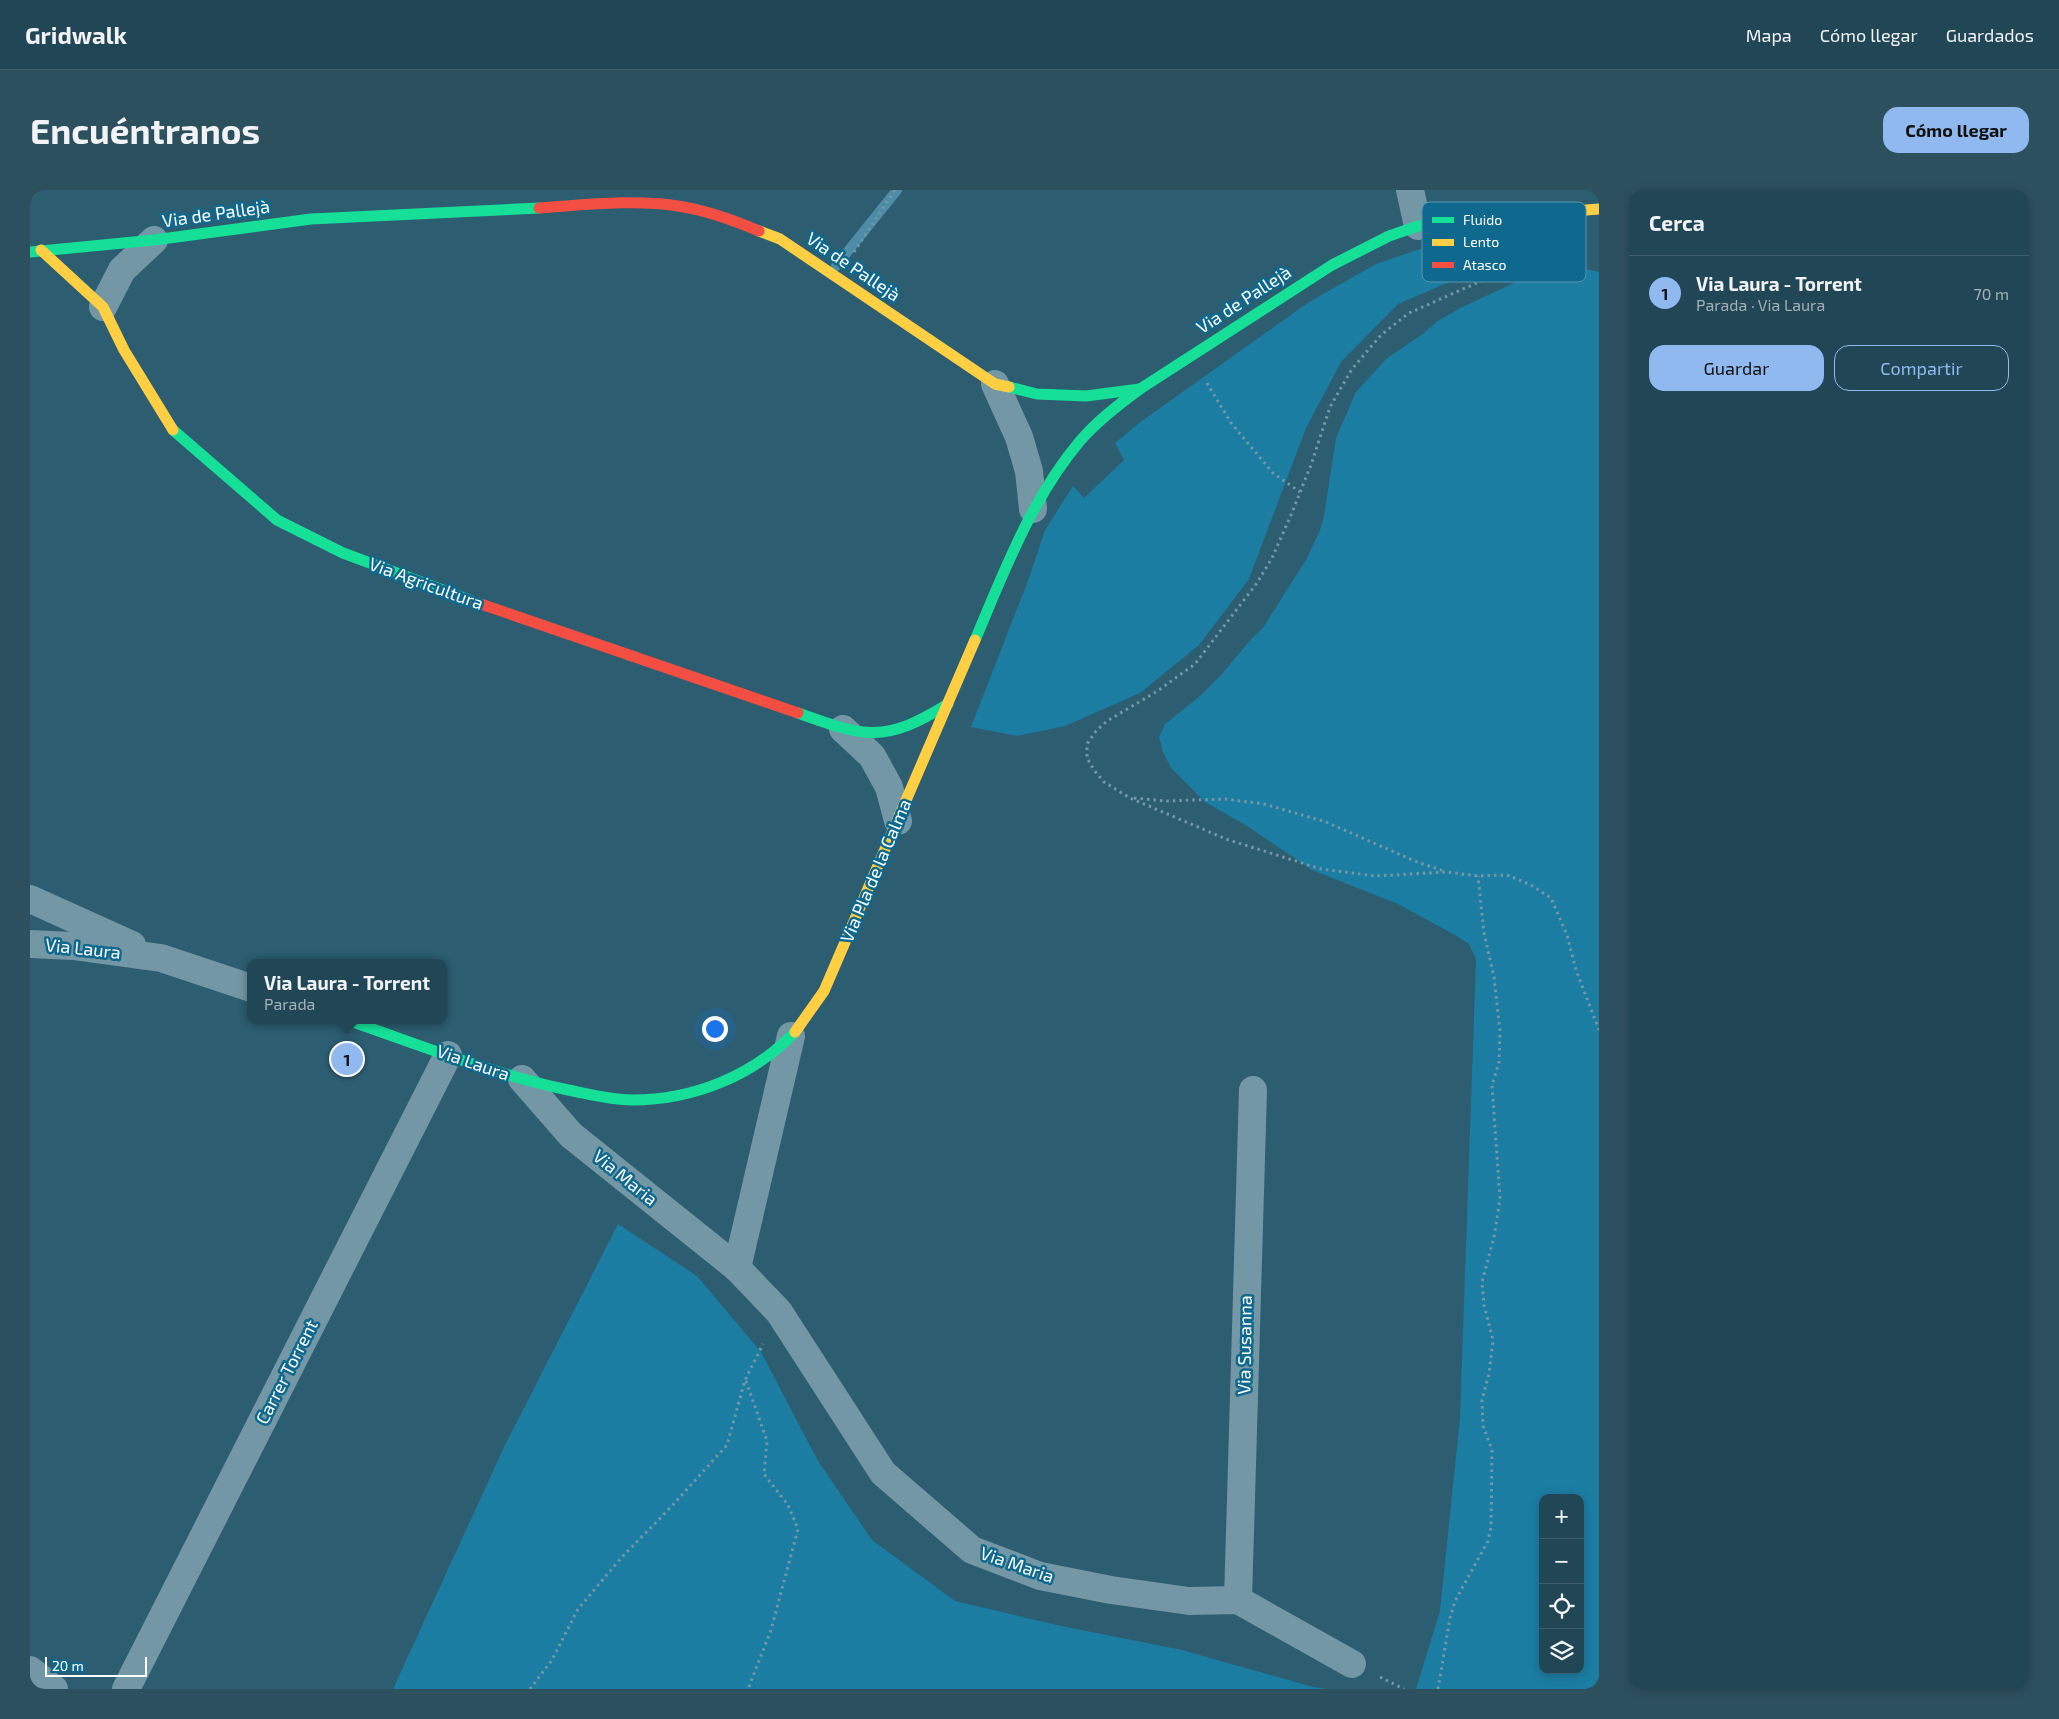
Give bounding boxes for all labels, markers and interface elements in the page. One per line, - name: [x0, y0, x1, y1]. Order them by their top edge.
- text: Gridwalk: [25, 20, 127, 49]
- text: Mapa: [1746, 24, 1792, 46]
- text: Cómo llegar: [1820, 24, 1918, 46]
- text: Guardados: [1946, 24, 2034, 46]
- button: Cómo llegar: [1883, 107, 2029, 153]
- text: Encuéntranos: [30, 109, 260, 151]
- street label: Via de Pallejà: [161, 195, 271, 231]
- legend: [1422, 202, 1586, 282]
- text: Cerca: [1649, 210, 1705, 235]
- text: Fluido: [1463, 211, 1502, 228]
- street label: Via de Pallejà: [802, 227, 905, 306]
- text: Lento: [1463, 233, 1499, 250]
- text: Atasco: [1463, 256, 1506, 273]
- street label: Via de Pallejà: [1192, 260, 1295, 338]
- text: Via Laura - Torrent: [1696, 272, 1862, 295]
- text: 1: [1662, 284, 1668, 303]
- text: 70 m: [1974, 284, 2009, 303]
- text: Parada · Via Laura: [1696, 295, 1825, 314]
- button: Guardar: [1649, 345, 1824, 391]
- button: Compartir: [1834, 345, 2009, 391]
- street label: Via Agricultura: [366, 552, 487, 614]
- street label: Via Pla de la Calma: [835, 796, 915, 946]
- street label: Via Laura: [44, 933, 122, 963]
- popup: [247, 959, 447, 1024]
- text: Via Laura - Torrent: [264, 971, 430, 994]
- text: Parada: [264, 994, 315, 1013]
- your location: [702, 1016, 728, 1042]
- street label: Via Laura: [434, 1039, 513, 1085]
- pin: 1: [331, 1040, 363, 1078]
- street label: Via Maria: [589, 1145, 662, 1210]
- street label: Via Susanna: [1232, 1295, 1256, 1395]
- street label: Carrer Torrent: [250, 1316, 322, 1427]
- map controls: [1539, 1494, 1584, 1674]
- button: +: [1539, 1494, 1584, 1539]
- button: −: [1539, 1539, 1584, 1584]
- street label: Via Maria: [978, 1541, 1057, 1587]
- button: locate: [1539, 1584, 1584, 1629]
- button: layers: [1539, 1629, 1584, 1674]
- scale bar: [45, 1654, 148, 1677]
- text: 20 m: [52, 1657, 84, 1674]

